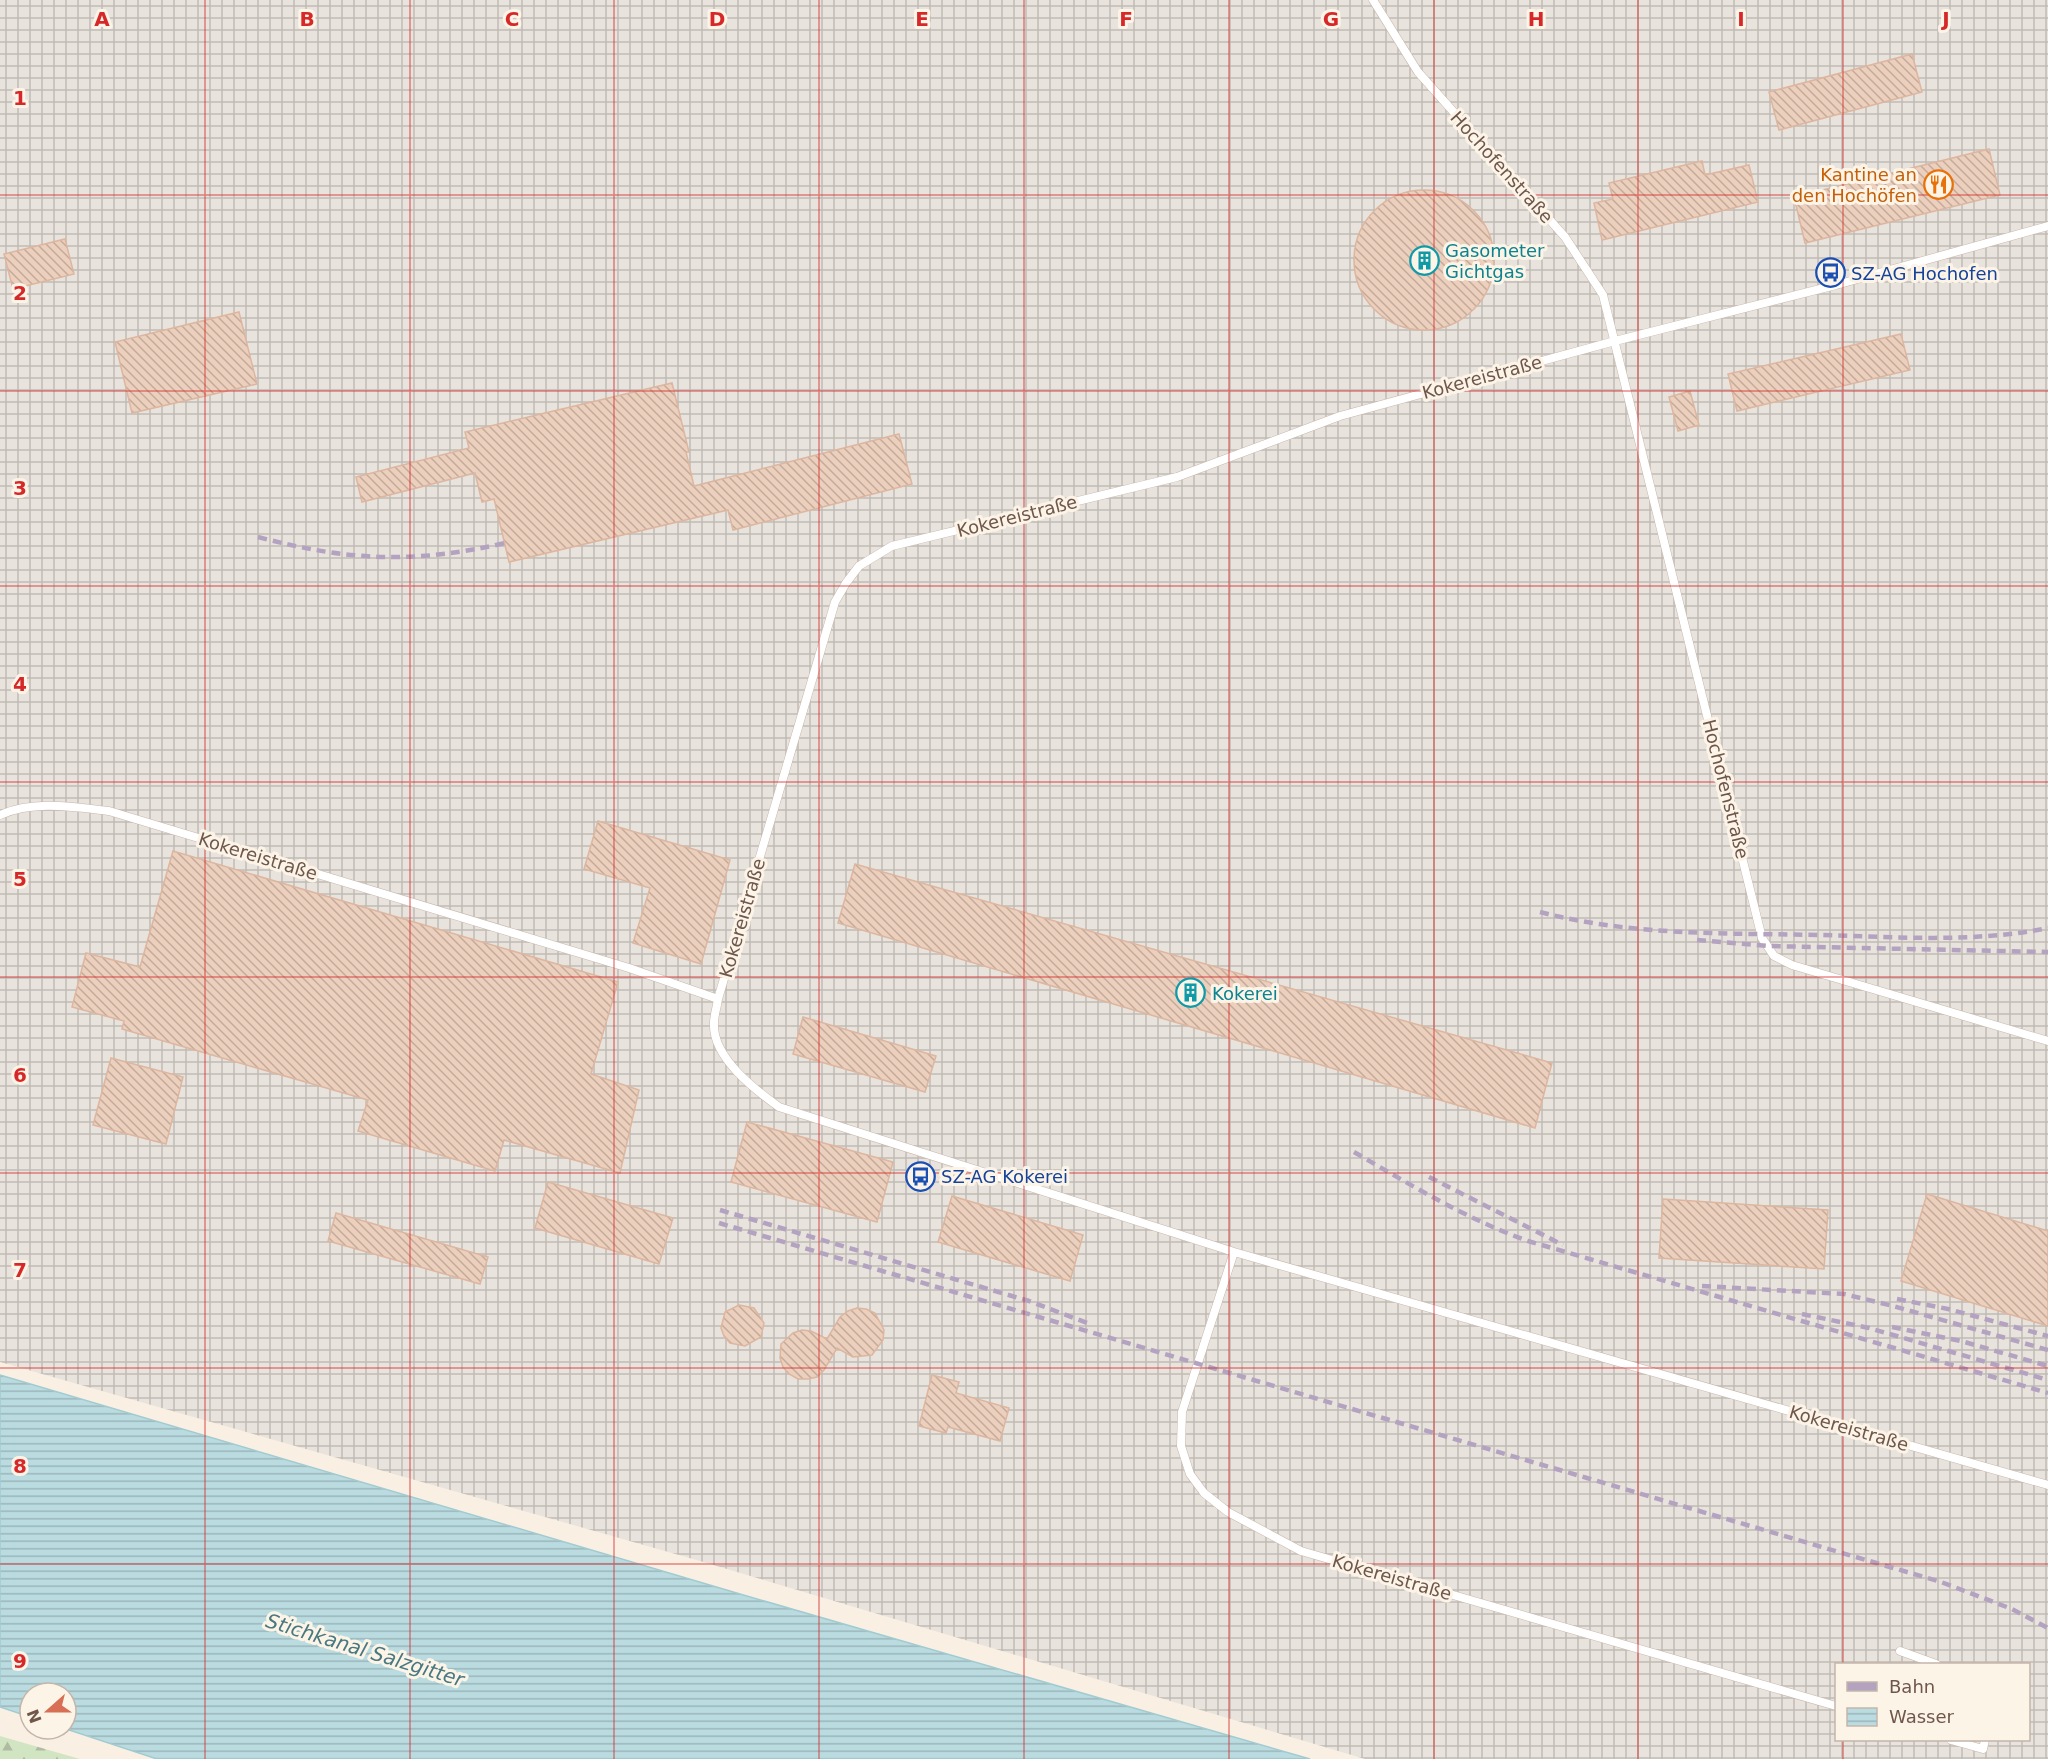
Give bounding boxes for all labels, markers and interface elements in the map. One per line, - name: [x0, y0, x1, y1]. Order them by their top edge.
- text: A: [94, 7, 110, 31]
- text: B: [299, 7, 315, 31]
- text: C: [505, 7, 519, 31]
- text: D: [709, 7, 725, 31]
- text: E: [915, 7, 929, 31]
- text: F: [1119, 7, 1133, 31]
- text: G: [1323, 7, 1339, 31]
- text: H: [1528, 7, 1544, 31]
- text: I: [1737, 7, 1745, 31]
- text: J: [1940, 7, 1950, 31]
- text: 1: [13, 86, 27, 110]
- street label: Hochofenstraße: [1446, 107, 1558, 227]
- place label: Kantine an den Hochöfen: [1792, 164, 1917, 206]
- restaurant icon: Kantine an den Hochöfen: [1922, 168, 1954, 200]
- place label: Gasometer Gichtgas: [1445, 240, 1545, 282]
- building icon: Gasometer Gichtgas: [1408, 244, 1440, 276]
- bus stop icon: SZ-AG Hochofen: [1814, 257, 1846, 289]
- place label: SZ-AG Hochofen: [1851, 263, 1998, 284]
- text: 2: [13, 281, 27, 305]
- street label: Kokereistraße: [1420, 351, 1544, 403]
- text: 3: [13, 476, 27, 500]
- street label: Kokereistraße: [955, 491, 1079, 541]
- text: 4: [13, 672, 27, 696]
- street label: Hochofenstraße: [1699, 717, 1753, 861]
- street label: Kokereistraße: [196, 828, 320, 884]
- street label: Kokereistraße: [715, 856, 769, 980]
- text: 5: [13, 867, 27, 891]
- building icon: Kokerei: [1175, 977, 1207, 1009]
- place label: Kokerei: [1212, 983, 1278, 1004]
- text: 6: [13, 1063, 27, 1087]
- bus stop icon: SZ-AG Kokerei: [904, 1160, 936, 1192]
- place label: SZ-AG Kokerei: [941, 1166, 1068, 1187]
- text: 7: [13, 1258, 27, 1282]
- street label: Kokereistraße: [1787, 1401, 1911, 1455]
- text: 8: [13, 1454, 27, 1478]
- street label: Kokereistraße: [1330, 1550, 1454, 1604]
- water label: Stichkanal Salzgitter: [263, 1608, 469, 1692]
- text: 9: [13, 1649, 27, 1673]
- legend: [1835, 1663, 2030, 1741]
- text: Bahn: [1889, 1676, 1935, 1697]
- north arrow: [18, 1681, 78, 1741]
- text: Wasser: [1889, 1706, 1955, 1727]
- text: N: [23, 1707, 46, 1726]

